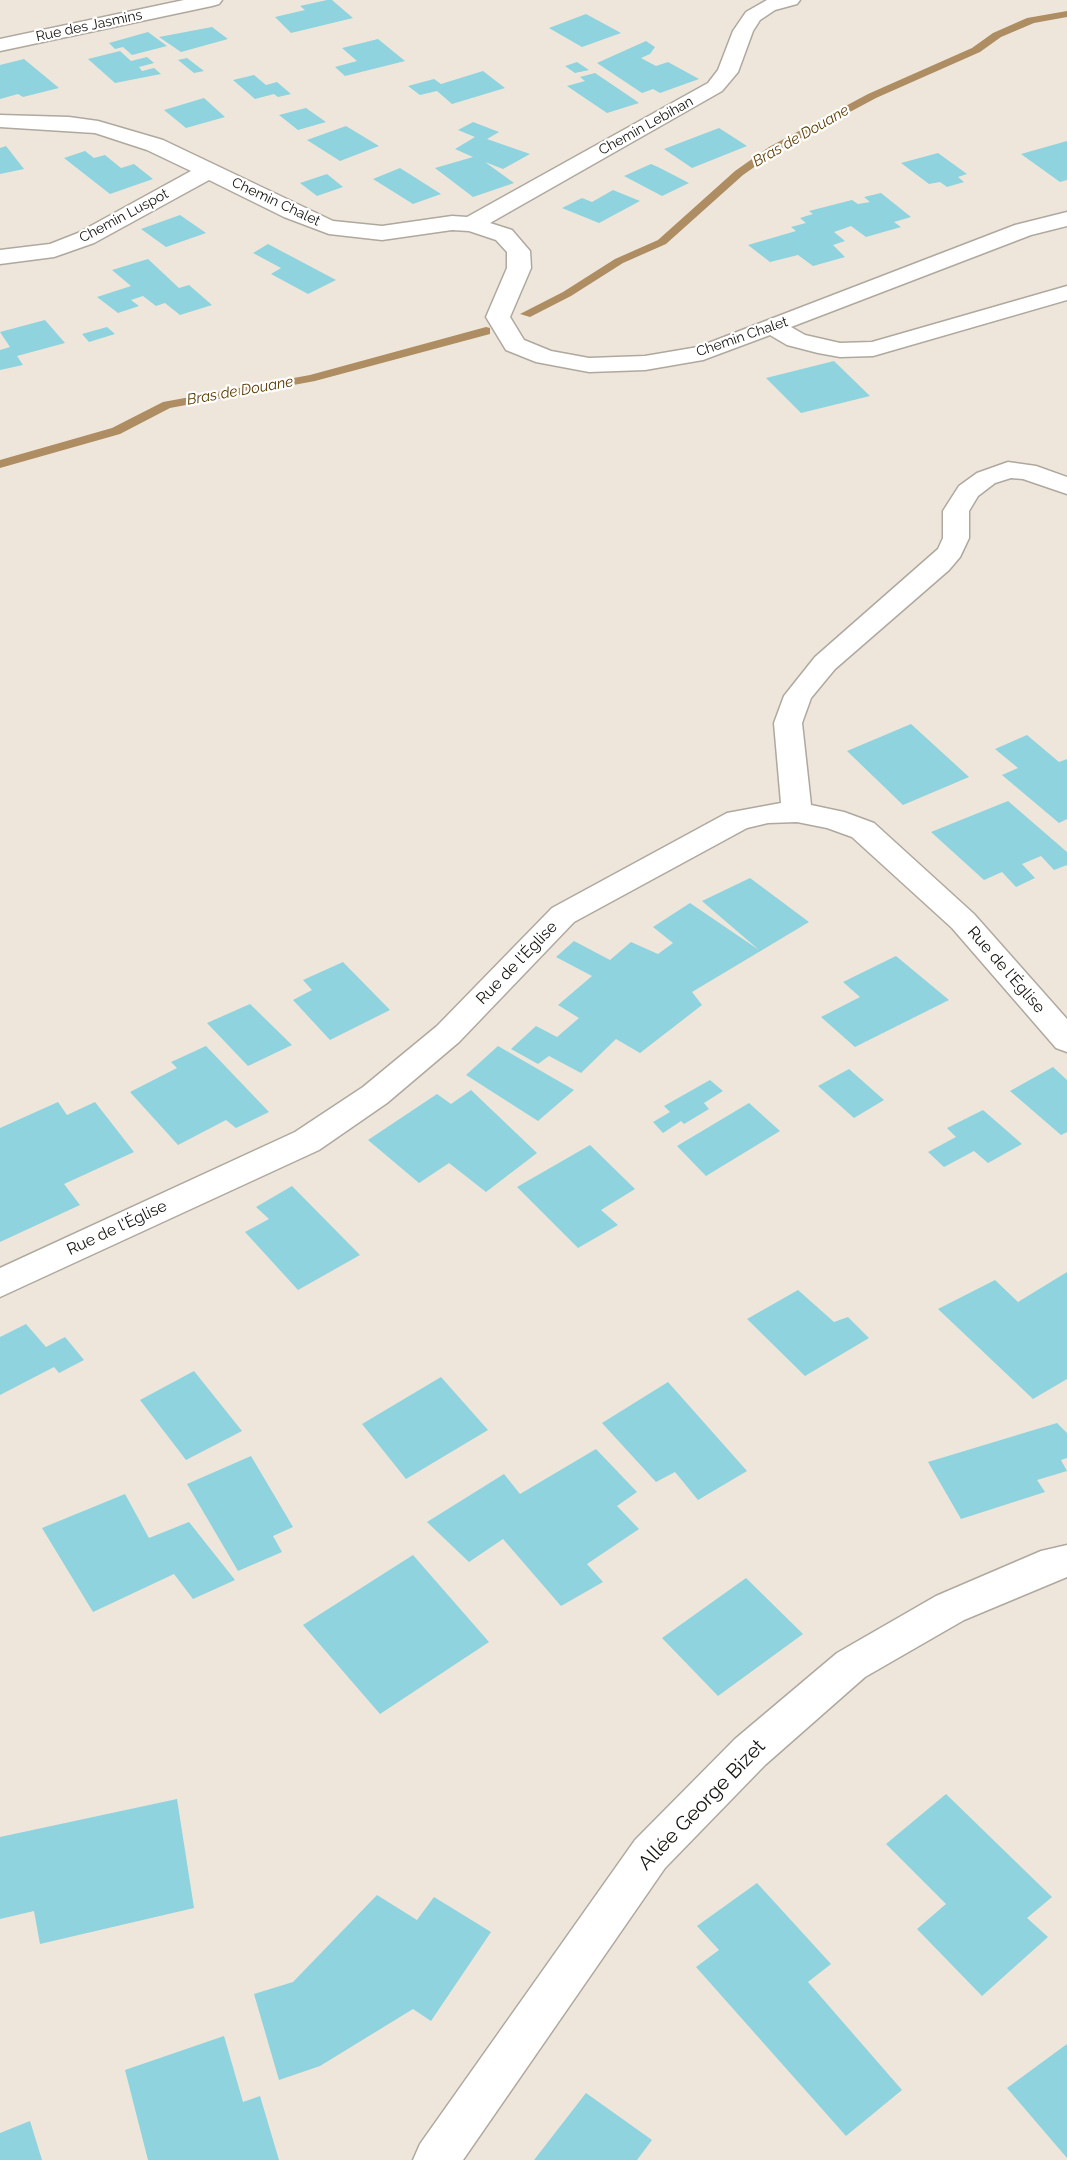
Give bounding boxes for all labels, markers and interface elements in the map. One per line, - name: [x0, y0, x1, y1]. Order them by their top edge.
- street label: Rue des Jasmins: [34, 7, 144, 45]
- street label: Chemin Lebihan: [596, 93, 696, 159]
- water label: Bras de Douane: [750, 101, 852, 171]
- street label: Chemin Chalet: [229, 174, 323, 230]
- street label: Chemin Luspot: [77, 185, 171, 247]
- street label: Chemin Chalet: [694, 313, 790, 361]
- water label: Bras de Douane: [185, 373, 295, 409]
- street label: Rue de l'Église: [472, 917, 562, 1009]
- street label: Rue de l'Église: [963, 923, 1049, 1017]
- street label: Rue de l'Église: [64, 1196, 170, 1260]
- street label: Allée George Bizet: [633, 1735, 771, 1875]

